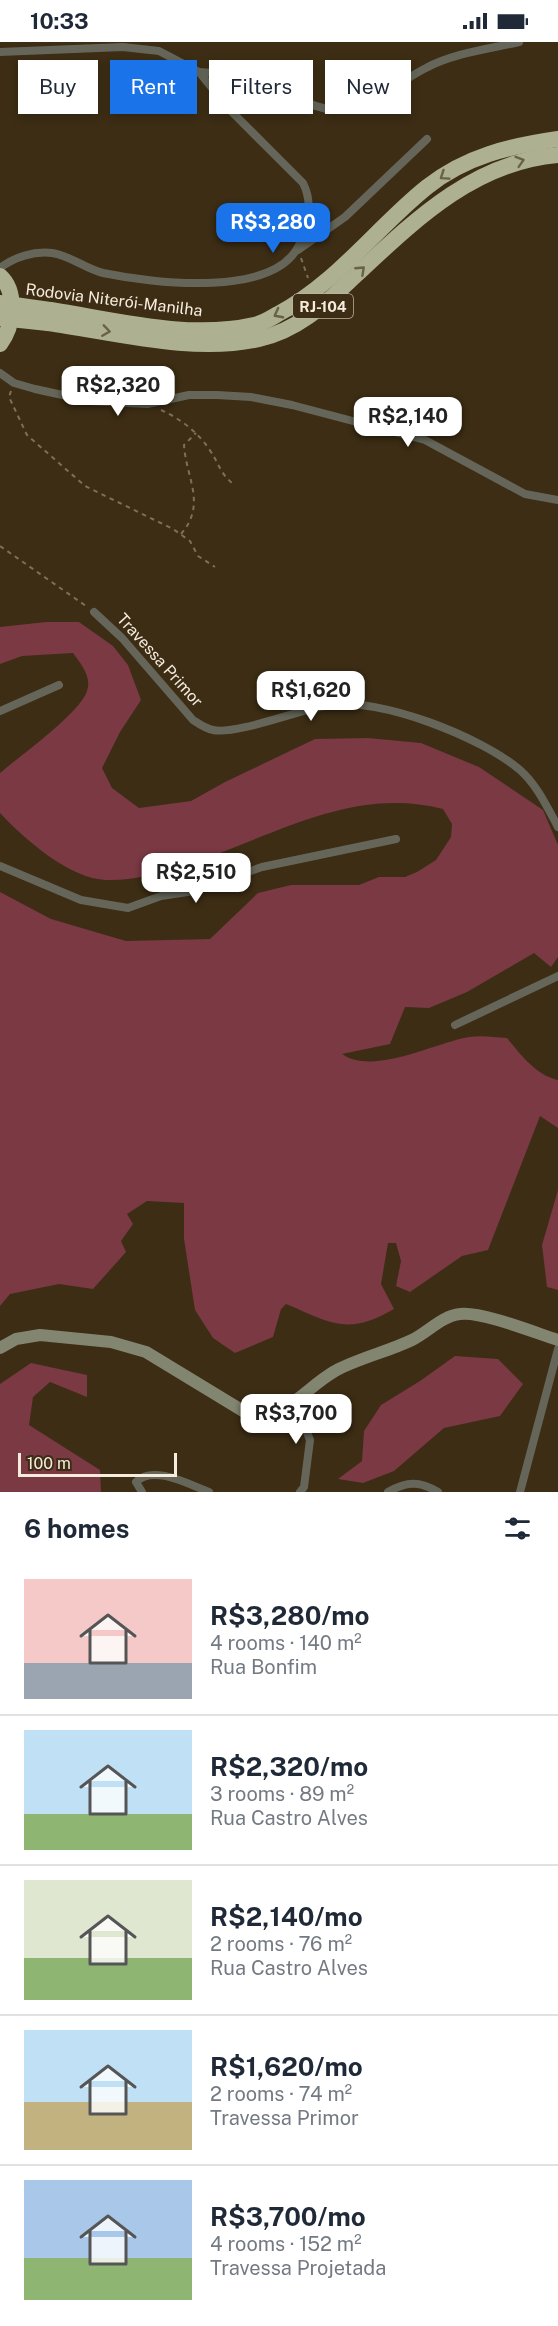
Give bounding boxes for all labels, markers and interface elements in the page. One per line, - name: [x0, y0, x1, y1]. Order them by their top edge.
- text: 10:33: [30, 8, 89, 34]
- chip: Buy: [18, 60, 98, 114]
- chip: Rent: [110, 60, 197, 114]
- chip: Filters: [209, 60, 313, 114]
- chip: New: [325, 60, 411, 114]
- one-way arrow: [514, 156, 525, 168]
- one-way arrow: [439, 169, 450, 180]
- pin: R$3,280: [218, 203, 328, 254]
- text: R$3,280: [230, 210, 316, 234]
- one-way arrow: [353, 267, 364, 278]
- street label: Rodovia Niterói-Manilha: [24, 280, 204, 320]
- road number: RJ-104: [293, 294, 353, 318]
- one-way arrow: [274, 306, 285, 318]
- one-way arrow: [101, 325, 110, 337]
- pin: R$2,320: [63, 366, 173, 417]
- text: R$2,320: [76, 373, 160, 397]
- pin: R$2,140: [353, 397, 463, 448]
- text: R$2,140: [368, 404, 448, 428]
- street label: Travessa Primor: [113, 609, 207, 711]
- pin: R$1,620: [256, 671, 366, 722]
- text: R$1,620: [271, 678, 351, 702]
- pin: R$2,510: [141, 853, 251, 904]
- text: R$2,510: [156, 860, 236, 884]
- pin: R$3,700: [241, 1394, 351, 1445]
- text: R$3,700: [255, 1401, 337, 1425]
- scale bar: [18, 1450, 177, 1478]
- text: 100 m: [27, 1454, 71, 1473]
- icon: filters: [501, 1512, 534, 1545]
- text: 6 homes: [24, 1513, 129, 1544]
- text: R$3,280/mo: [210, 1600, 370, 1631]
- icon: home: [72, 1603, 144, 1675]
- text: 4 rooms · 140 m²: [210, 1631, 362, 1655]
- text: Rua Bonfim: [210, 1655, 317, 1679]
- text: R$2,320/mo: [210, 1751, 368, 1782]
- icon: home: [72, 1754, 144, 1826]
- text: 3 rooms · 89 m²: [210, 1782, 354, 1806]
- text: Rua Castro Alves: [210, 1806, 368, 1830]
- text: R$2,140/mo: [210, 1901, 363, 1932]
- icon: home: [72, 1904, 144, 1976]
- text: 2 rooms · 76 m²: [210, 1932, 352, 1956]
- text: Rua Castro Alves: [210, 1956, 368, 1980]
- text: R$1,620/mo: [210, 2051, 363, 2082]
- icon: home: [72, 2054, 144, 2126]
- text: 2 rooms · 74 m²: [210, 2082, 352, 2106]
- text: Travessa Primor: [210, 2106, 359, 2130]
- text: R$3,700/mo: [210, 2201, 366, 2232]
- icon: home: [72, 2204, 144, 2276]
- text: 4 rooms · 152 m²: [210, 2232, 362, 2256]
- text: Travessa Projetada: [210, 2256, 386, 2280]

